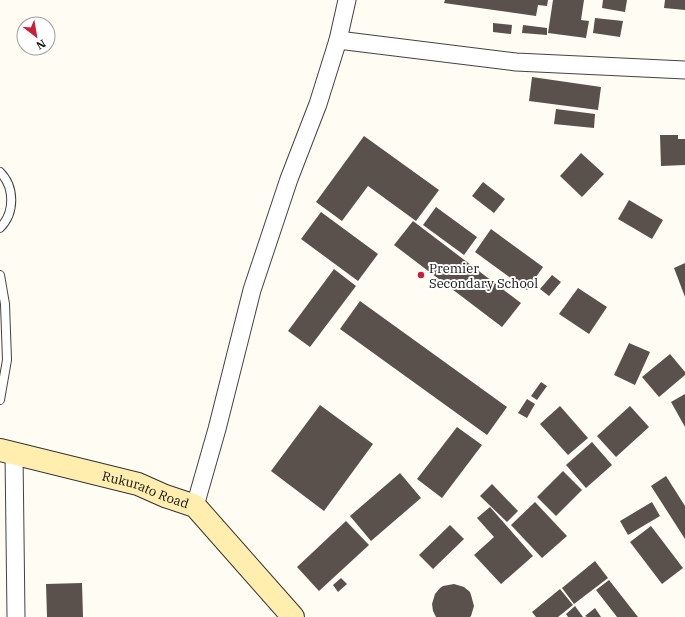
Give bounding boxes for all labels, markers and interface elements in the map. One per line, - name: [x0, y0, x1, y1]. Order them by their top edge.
- north arrow: [16, 16, 56, 56]
- text: N: [34, 36, 48, 53]
- place label: Premier Secondary School: [429, 260, 538, 292]
- marker: Premier Secondary School: [416, 270, 426, 280]
- street label: Rukurato Road: [100, 467, 191, 512]

